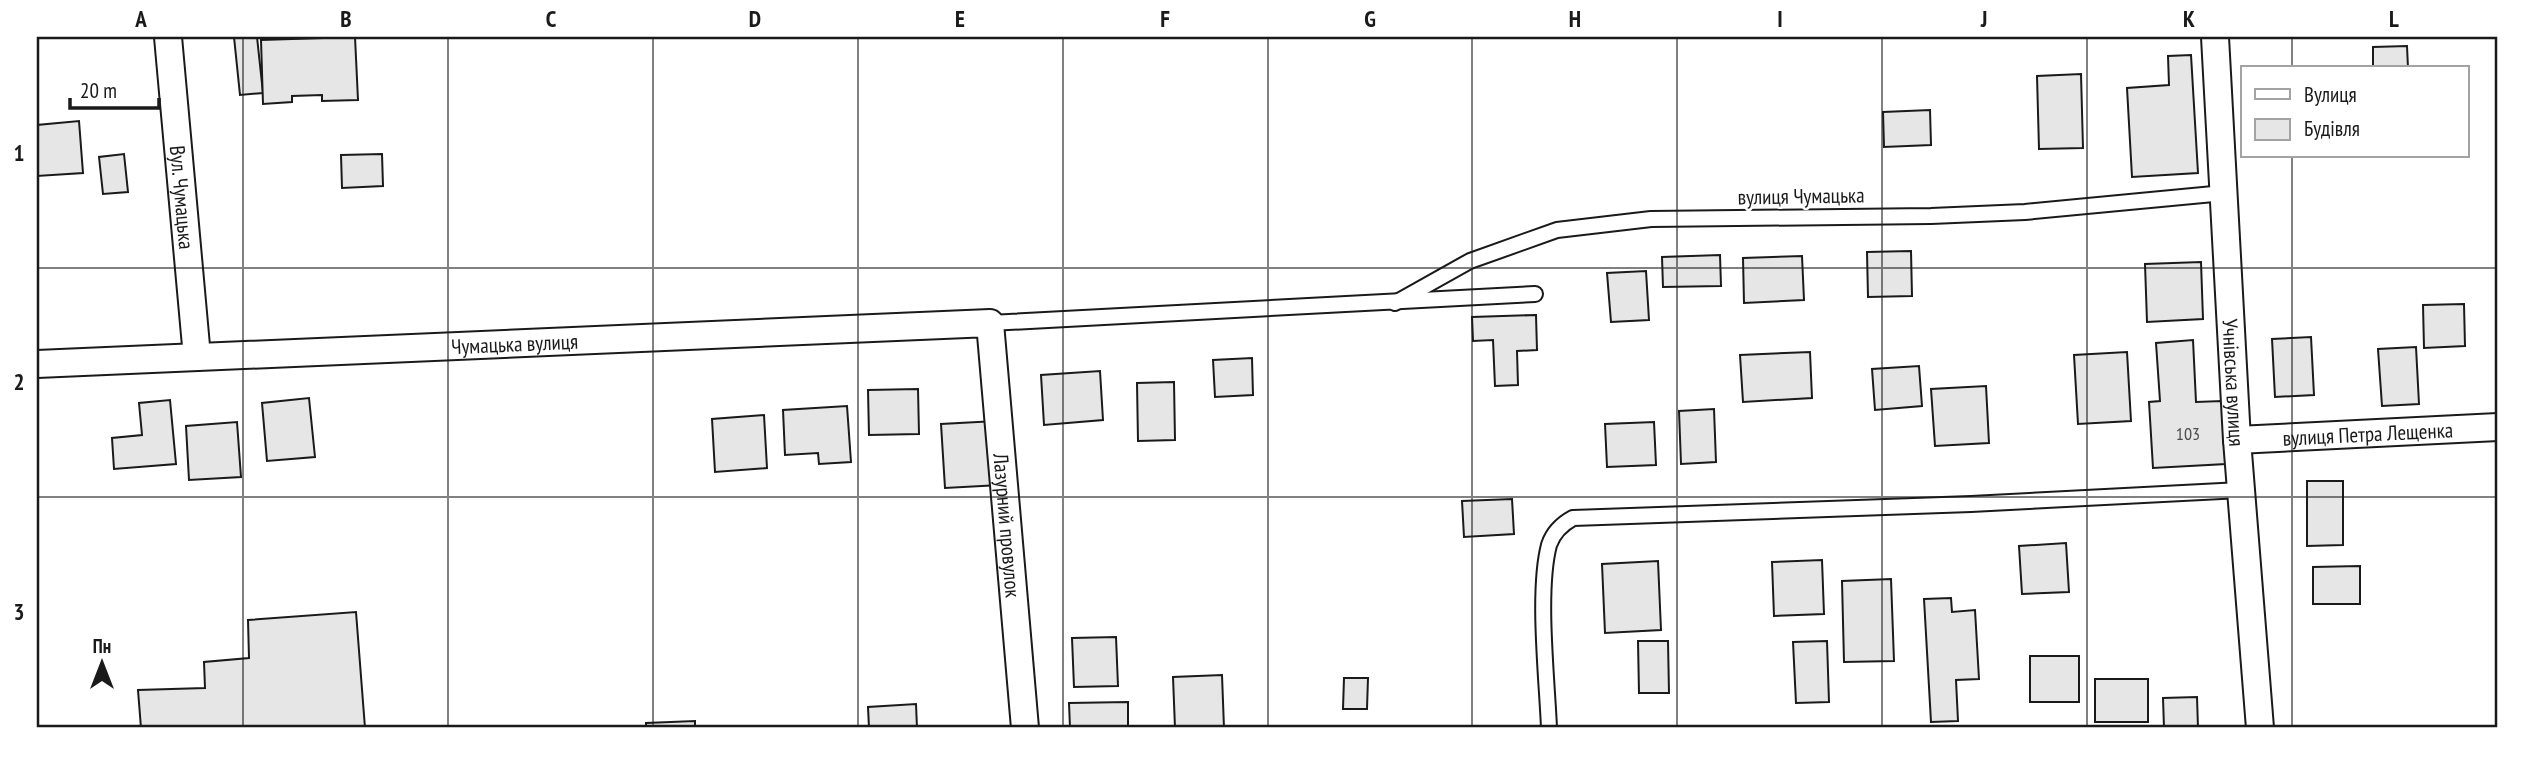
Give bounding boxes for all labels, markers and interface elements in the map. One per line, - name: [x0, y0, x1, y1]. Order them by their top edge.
- text: A: [134, 4, 147, 33]
- text: B: [340, 4, 352, 33]
- text: C: [546, 4, 557, 33]
- text: D: [749, 4, 761, 33]
- text: E: [955, 4, 965, 33]
- text: F: [1160, 4, 1170, 33]
- text: G: [1364, 4, 1376, 33]
- text: H: [1569, 4, 1581, 33]
- text: I: [1777, 4, 1783, 33]
- text: J: [1980, 4, 1987, 33]
- text: K: [2183, 4, 2195, 33]
- text: L: [2389, 4, 2399, 33]
- scale bar: [70, 66, 159, 110]
- legend: [2241, 66, 2468, 158]
- text: 20 m: [80, 77, 117, 104]
- text: Вулиця: [2304, 81, 2357, 108]
- text: Будівля: [2304, 115, 2360, 142]
- text: 1: [14, 138, 25, 167]
- street label: Вул. Чумацька: [164, 144, 201, 250]
- street label: вулиця Чумацька: [1737, 181, 1865, 211]
- street label: Учнівська вулиця: [2217, 318, 2251, 447]
- street label: Чумацька вулиця: [451, 327, 579, 360]
- text: 2: [14, 367, 25, 396]
- street label: вулиця Петра Лещенка: [2282, 416, 2454, 451]
- house number: 103: [2176, 422, 2200, 445]
- street label: Лазурний провулок: [988, 451, 1027, 599]
- text: 3: [14, 597, 25, 626]
- north arrow: [66, 628, 136, 698]
- text: Пн: [93, 634, 111, 658]

